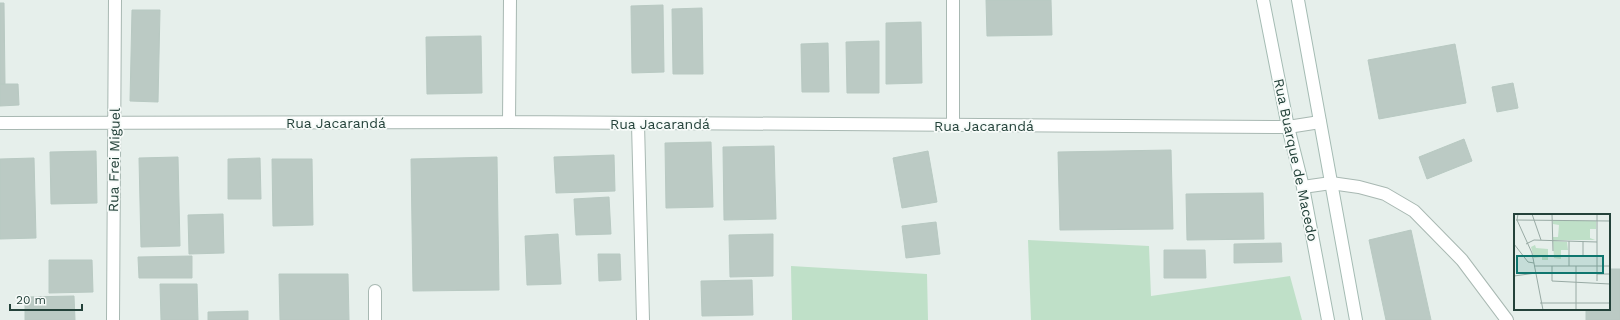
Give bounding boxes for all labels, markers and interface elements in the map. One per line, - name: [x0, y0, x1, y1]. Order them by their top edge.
- street label: Rua Buarque de Macedo: [1271, 77, 1321, 243]
- street label: Rua Frei Miguel: [105, 107, 123, 212]
- street label: Rua Jacarandá: [286, 115, 386, 131]
- street label: Rua Jacarandá: [610, 116, 710, 132]
- street label: Rua Jacarandá: [934, 118, 1034, 134]
- inset map: [1514, 214, 1610, 310]
- scale bar: [10, 286, 82, 312]
- text: 20 m: [16, 293, 46, 307]

